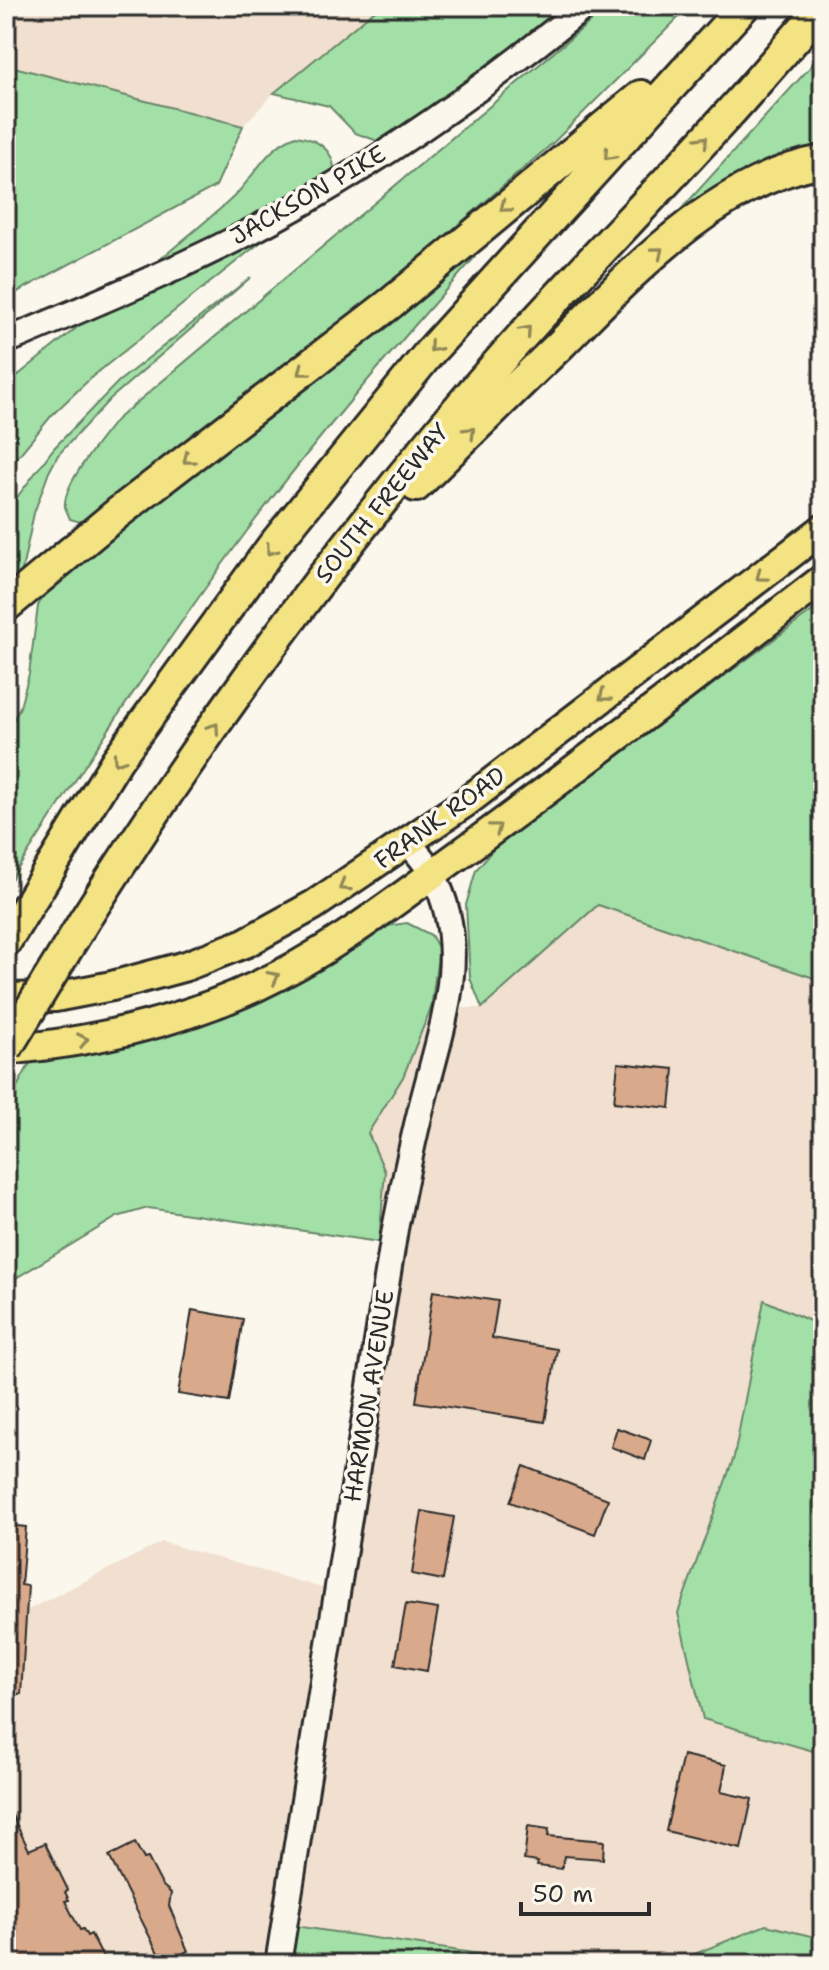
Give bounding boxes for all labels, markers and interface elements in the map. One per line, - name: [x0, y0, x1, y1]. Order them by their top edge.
- one-way arrow: [694, 136, 708, 150]
- street label: JACKSON PIKE: [225, 138, 391, 252]
- one-way arrow: [604, 145, 618, 160]
- one-way arrow: [499, 197, 514, 212]
- one-way arrow: [649, 247, 663, 262]
- one-way arrow: [516, 326, 531, 341]
- one-way arrow: [429, 338, 444, 353]
- one-way arrow: [297, 361, 312, 375]
- street label: SOUTH FREEWAY: [307, 416, 457, 590]
- one-way arrow: [461, 427, 475, 441]
- one-way arrow: [182, 450, 197, 464]
- one-way arrow: [266, 541, 280, 556]
- one-way arrow: [755, 566, 770, 581]
- one-way arrow: [599, 686, 613, 701]
- one-way arrow: [204, 723, 219, 737]
- one-way arrow: [113, 751, 128, 766]
- street label: FRANK ROAD: [368, 759, 512, 877]
- one-way arrow: [487, 823, 502, 838]
- one-way arrow: [338, 876, 352, 891]
- one-way arrow: [266, 972, 281, 987]
- one-way arrow: [76, 1032, 89, 1049]
- street label: HARMON AVENUE: [336, 1288, 402, 1504]
- scale bar: [521, 1866, 649, 1916]
- text: 50 m: [533, 1878, 593, 1910]

